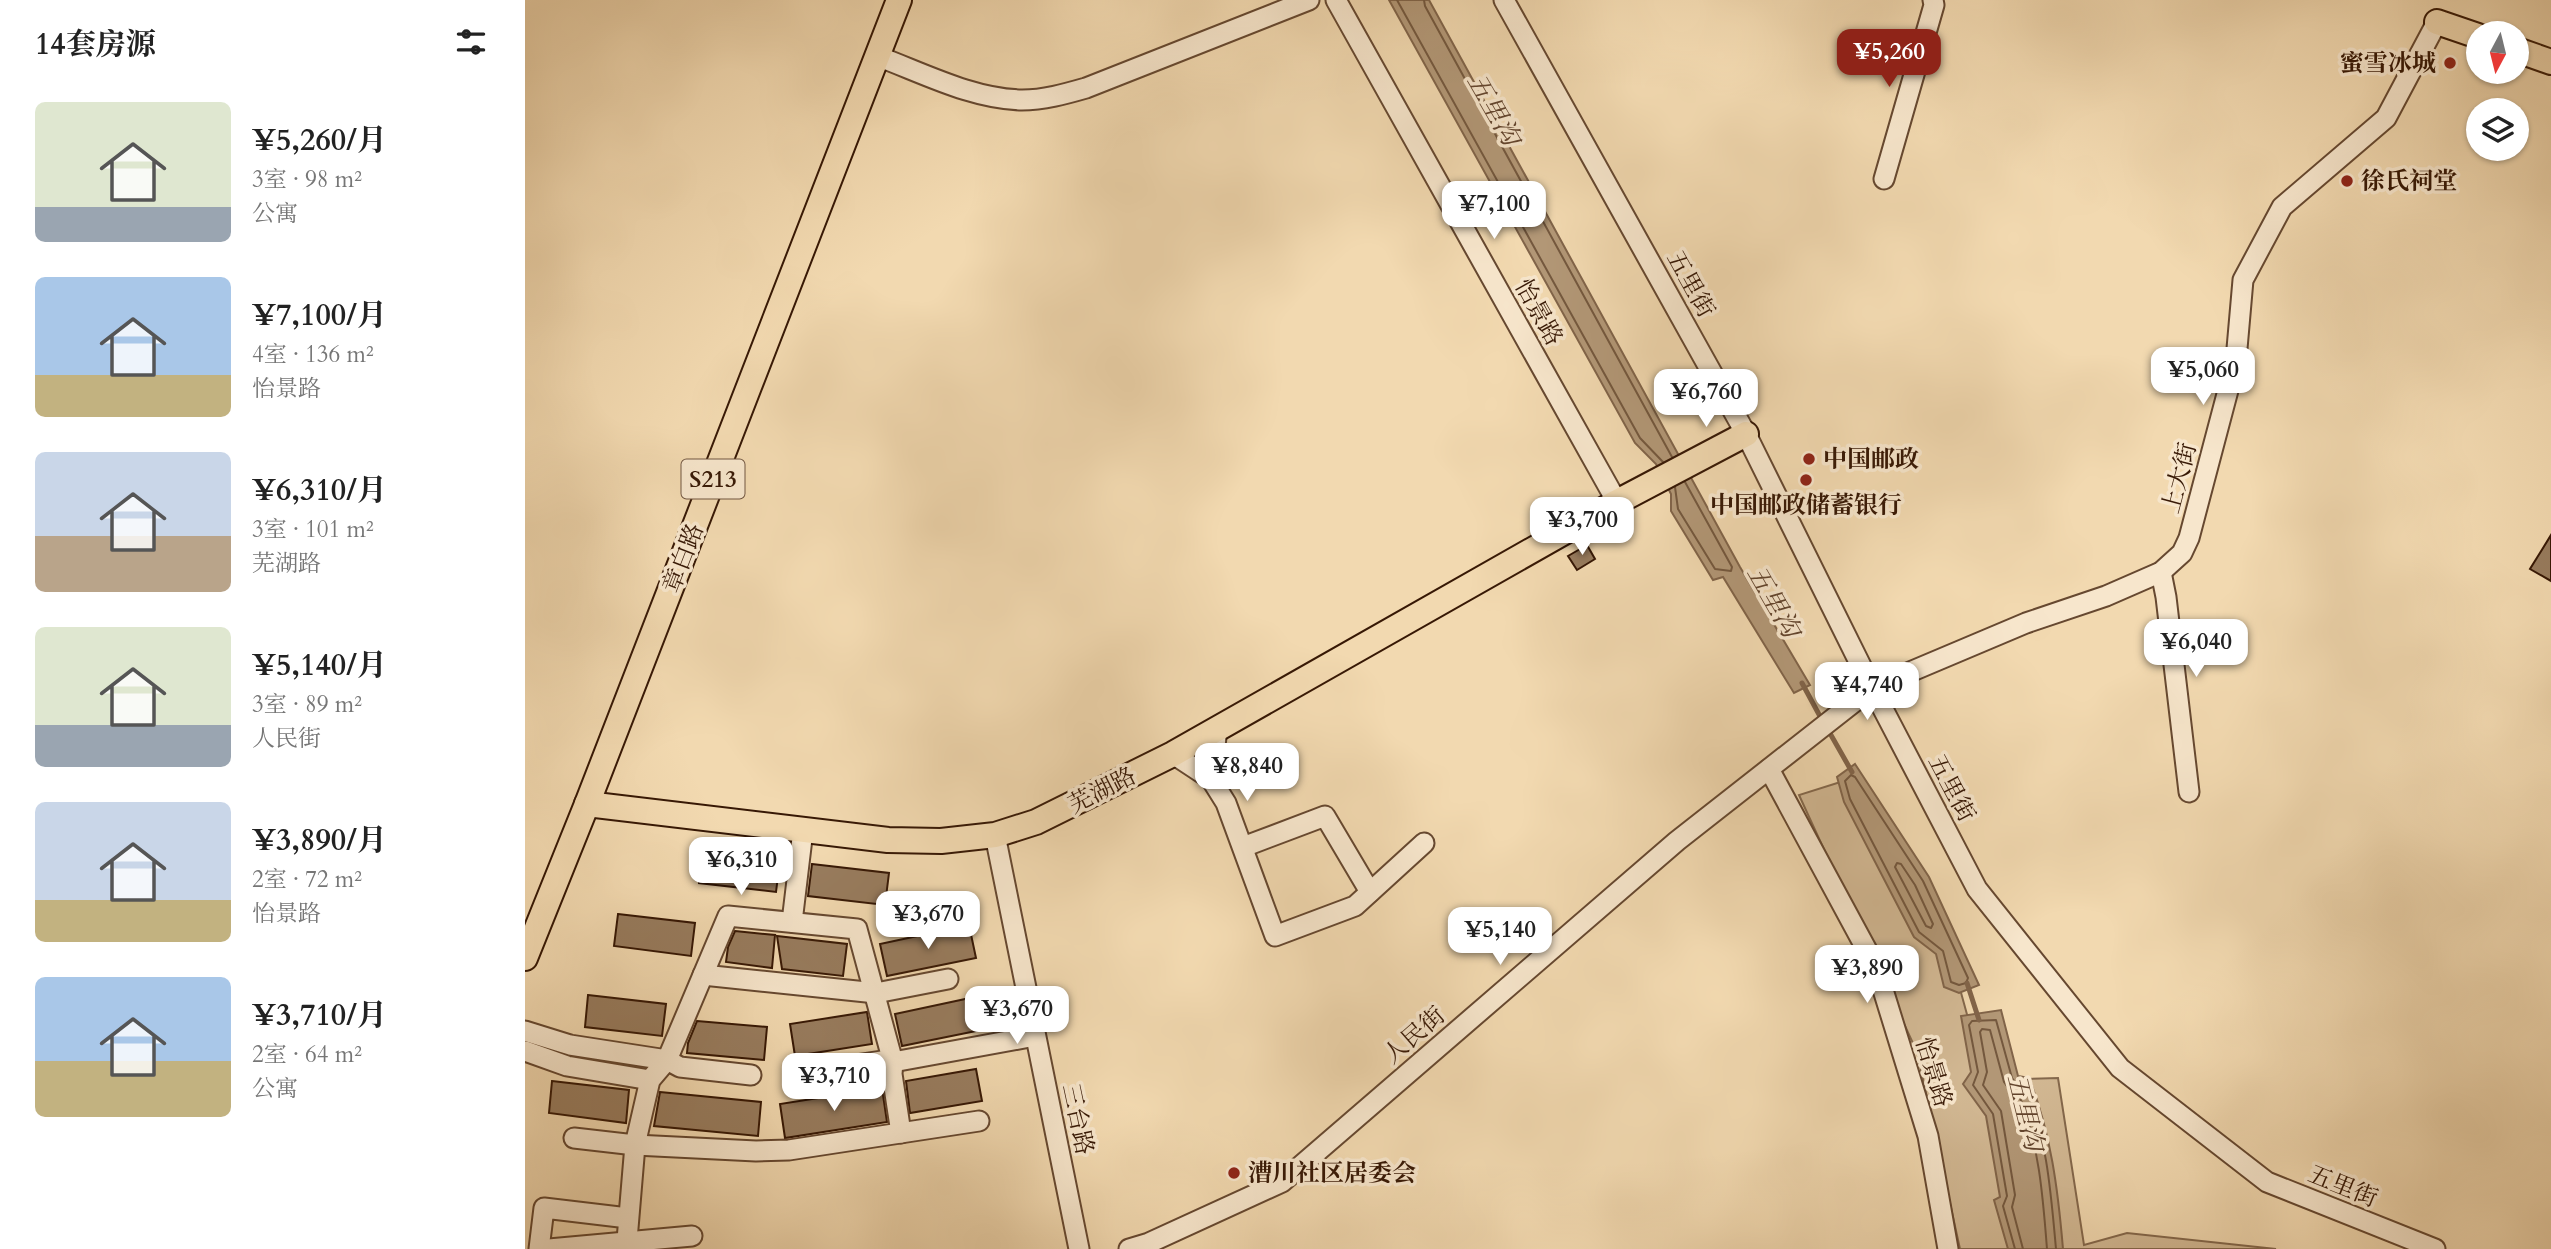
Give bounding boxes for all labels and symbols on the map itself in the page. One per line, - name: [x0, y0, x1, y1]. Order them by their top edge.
- north arrow: [2466, 21, 2529, 84]
- pin: ¥5,260: [1832, 29, 1946, 89]
- place label: 蜜雪冰城: [2340, 47, 2436, 80]
- marker: 蜜雪冰城: [2442, 55, 2458, 71]
- water label: 五里沟: [1459, 67, 1530, 155]
- place label: 徐氏祠堂: [2361, 165, 2457, 198]
- marker: 徐氏祠堂: [2339, 173, 2355, 189]
- pin: ¥7,100: [1437, 182, 1551, 241]
- street label: 五里街: [1659, 245, 1722, 324]
- street label: 怡景路: [1507, 273, 1570, 352]
- pin: ¥5,060: [2146, 348, 2260, 407]
- pin: ¥6,760: [1649, 370, 1763, 429]
- street label: 上大街: [2154, 439, 2205, 517]
- place label: 中国邮政: [1823, 443, 1919, 476]
- marker: 中国邮政: [1801, 451, 1817, 467]
- road number: S213: [681, 460, 745, 499]
- marker: 中国邮政储蓄银行: [1798, 472, 1814, 488]
- place label: 中国邮政储蓄银行: [1710, 489, 1902, 522]
- pin: ¥3,700: [1525, 498, 1639, 557]
- street label: 章白路: [655, 519, 712, 598]
- water label: 五里沟: [1739, 559, 1810, 647]
- pin: ¥6,040: [2139, 620, 2253, 679]
- pin: ¥4,740: [1810, 662, 1924, 722]
- pin: ¥8,840: [1190, 744, 1304, 803]
- street label: 五里街: [1920, 749, 1983, 828]
- street label: 芜湖路: [1063, 759, 1142, 821]
- pin: ¥6,310: [684, 838, 798, 897]
- pin: ¥3,670: [871, 892, 985, 951]
- pin: ¥5,140: [1443, 908, 1557, 967]
- pin: ¥3,890: [1810, 946, 1924, 1005]
- pin: ¥3,670: [960, 986, 1074, 1046]
- street label: 人民街: [1376, 999, 1452, 1071]
- street label: 怡景路: [1907, 1033, 1960, 1111]
- pin: ¥3,710: [777, 1054, 891, 1113]
- water label: 五里沟: [1999, 1070, 2053, 1158]
- street label: 三台路: [1054, 1080, 1101, 1158]
- place label: 漕川社区居委会: [1248, 1157, 1416, 1190]
- street label: 五里街: [2303, 1158, 2382, 1215]
- marker: 漕川社区居委会: [1226, 1165, 1242, 1181]

